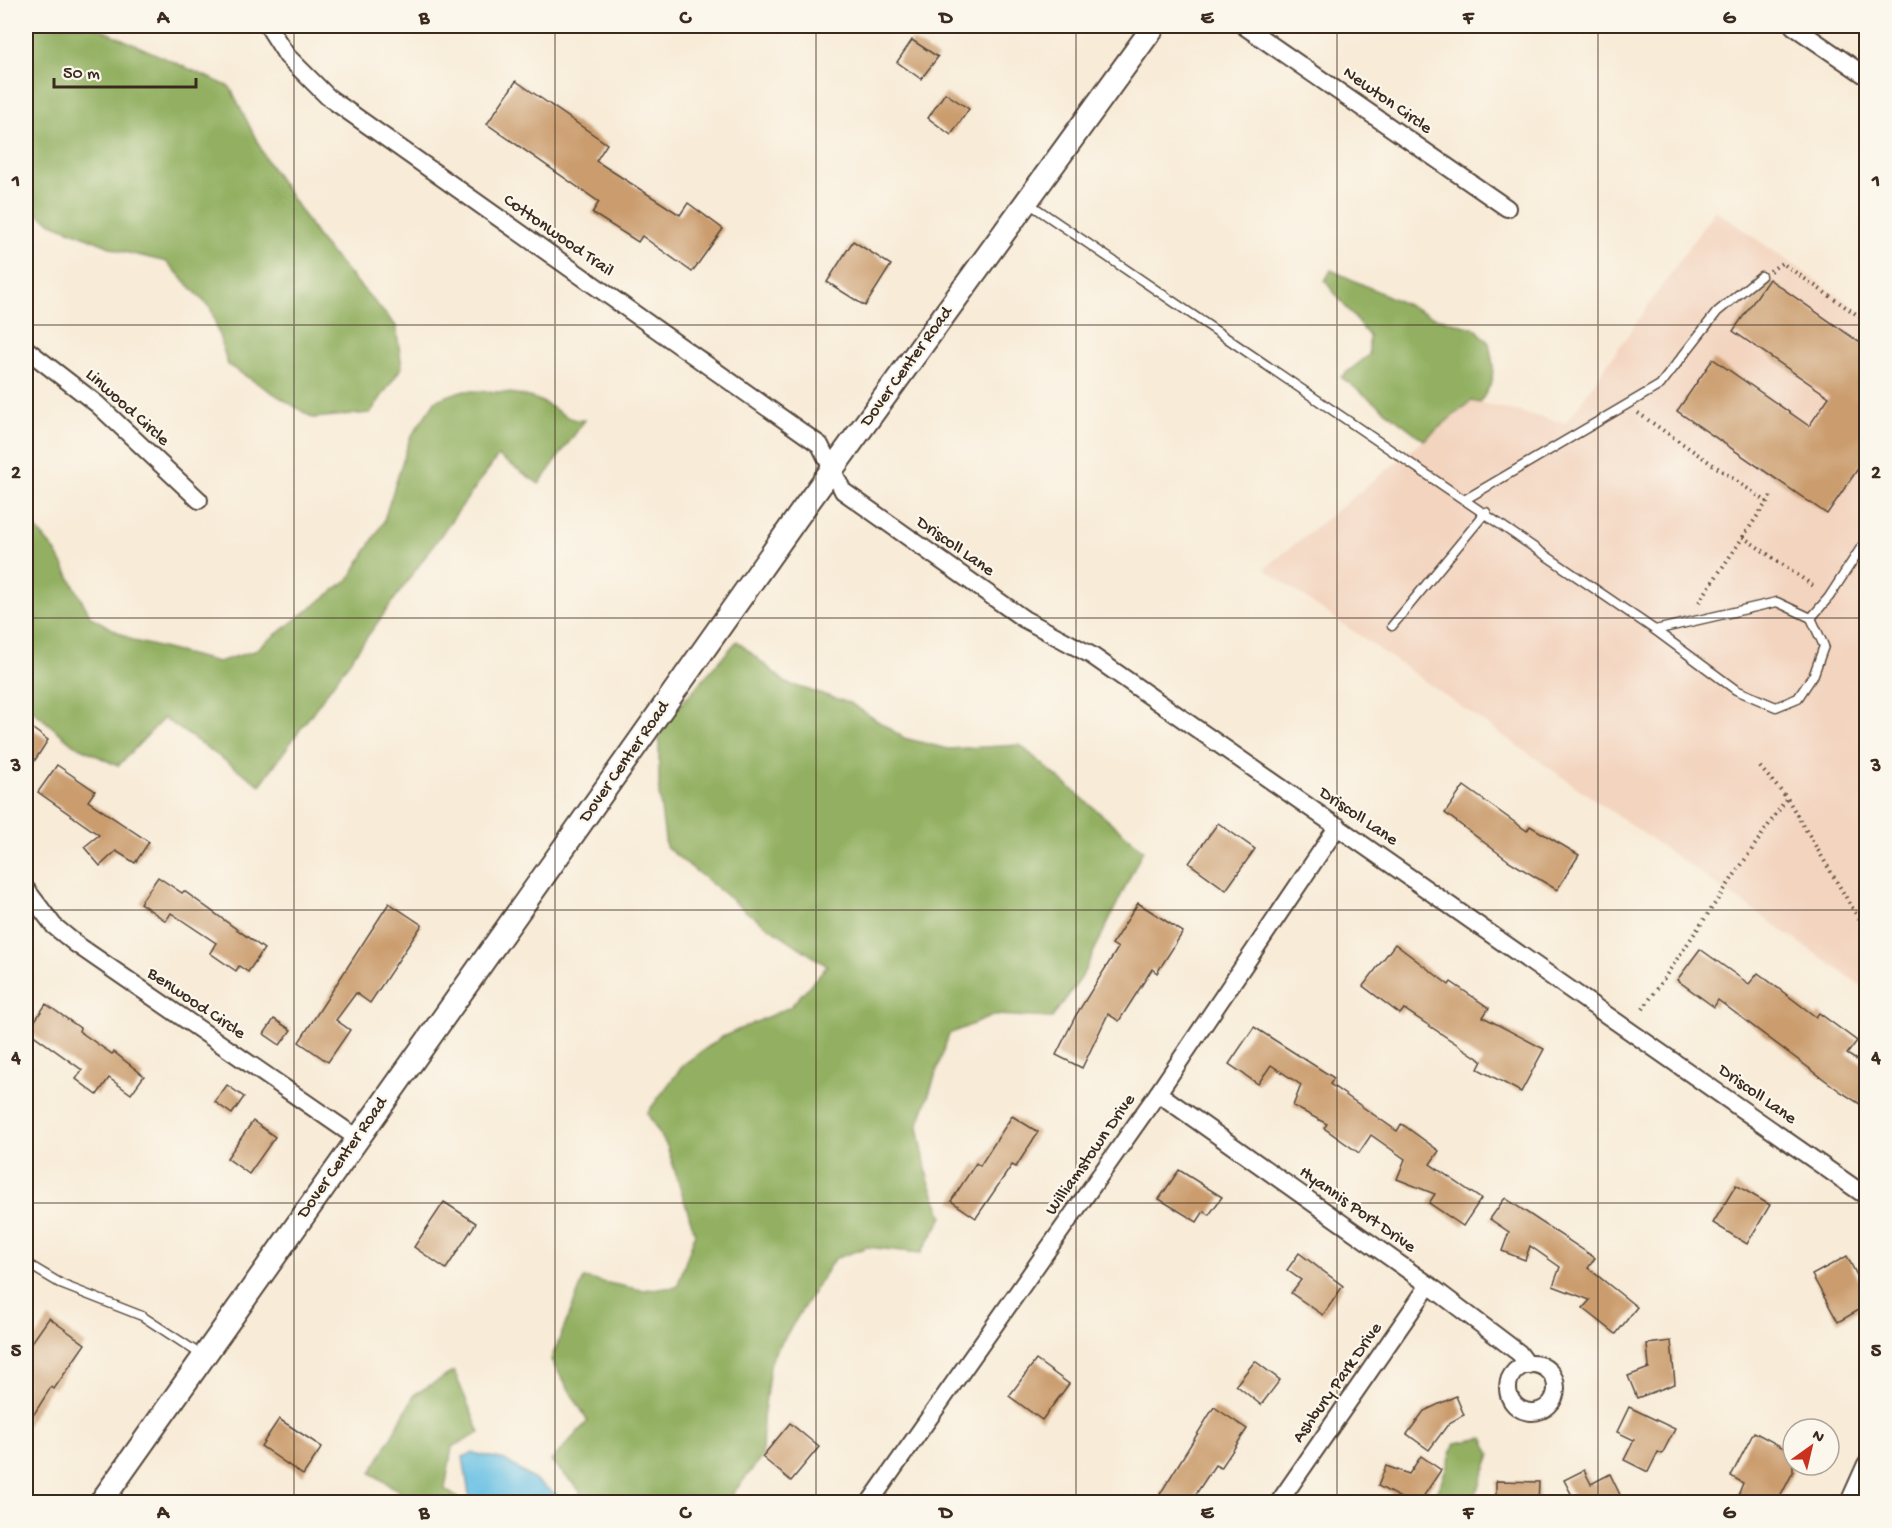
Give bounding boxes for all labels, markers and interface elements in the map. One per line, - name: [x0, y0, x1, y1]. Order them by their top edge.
- text: A: [156, 8, 171, 31]
- text: B: [418, 8, 430, 31]
- text: C: [679, 8, 693, 31]
- text: D: [937, 8, 953, 31]
- text: E: [1201, 8, 1215, 31]
- text: F: [1462, 8, 1475, 31]
- text: G: [1723, 8, 1737, 31]
- scale bar: [54, 51, 196, 89]
- street label: Newton Circle: [1338, 63, 1436, 140]
- text: 50 m: [63, 64, 100, 85]
- text: 1: [11, 171, 20, 194]
- text: 1: [1871, 171, 1880, 194]
- street label: Cottonwood Trail: [499, 190, 617, 282]
- street label: Dover Center Road: [856, 302, 958, 432]
- street label: Linwood Circle: [81, 365, 174, 452]
- text: 2: [11, 463, 21, 486]
- text: 2: [1871, 463, 1881, 486]
- street label: Driscoll Lane: [911, 512, 999, 582]
- street label: Dover Center Road: [575, 696, 675, 827]
- text: 3: [10, 756, 21, 779]
- text: 3: [1870, 756, 1881, 779]
- street label: Driscoll Lane: [1314, 782, 1402, 851]
- street label: Benwood Circle: [142, 963, 250, 1045]
- text: 4: [10, 1048, 21, 1071]
- text: 4: [1870, 1048, 1881, 1071]
- street label: Driscoll Lane: [1713, 1060, 1801, 1130]
- street label: Williamstown Drive: [1041, 1090, 1141, 1220]
- street label: Dover Center Road: [293, 1092, 393, 1223]
- street label: Hyannis Port Drive: [1295, 1162, 1420, 1258]
- street label: Ashbury Park Drive: [1289, 1318, 1388, 1447]
- text: 5: [11, 1341, 22, 1364]
- text: 5: [1871, 1341, 1882, 1364]
- north arrow: [1781, 1417, 1841, 1477]
- text: N: [1808, 1427, 1828, 1449]
- text: A: [156, 1503, 171, 1526]
- text: B: [418, 1503, 430, 1526]
- text: C: [679, 1503, 693, 1526]
- text: D: [937, 1503, 953, 1526]
- text: E: [1201, 1503, 1215, 1526]
- text: F: [1462, 1503, 1475, 1526]
- text: G: [1723, 1503, 1737, 1526]

